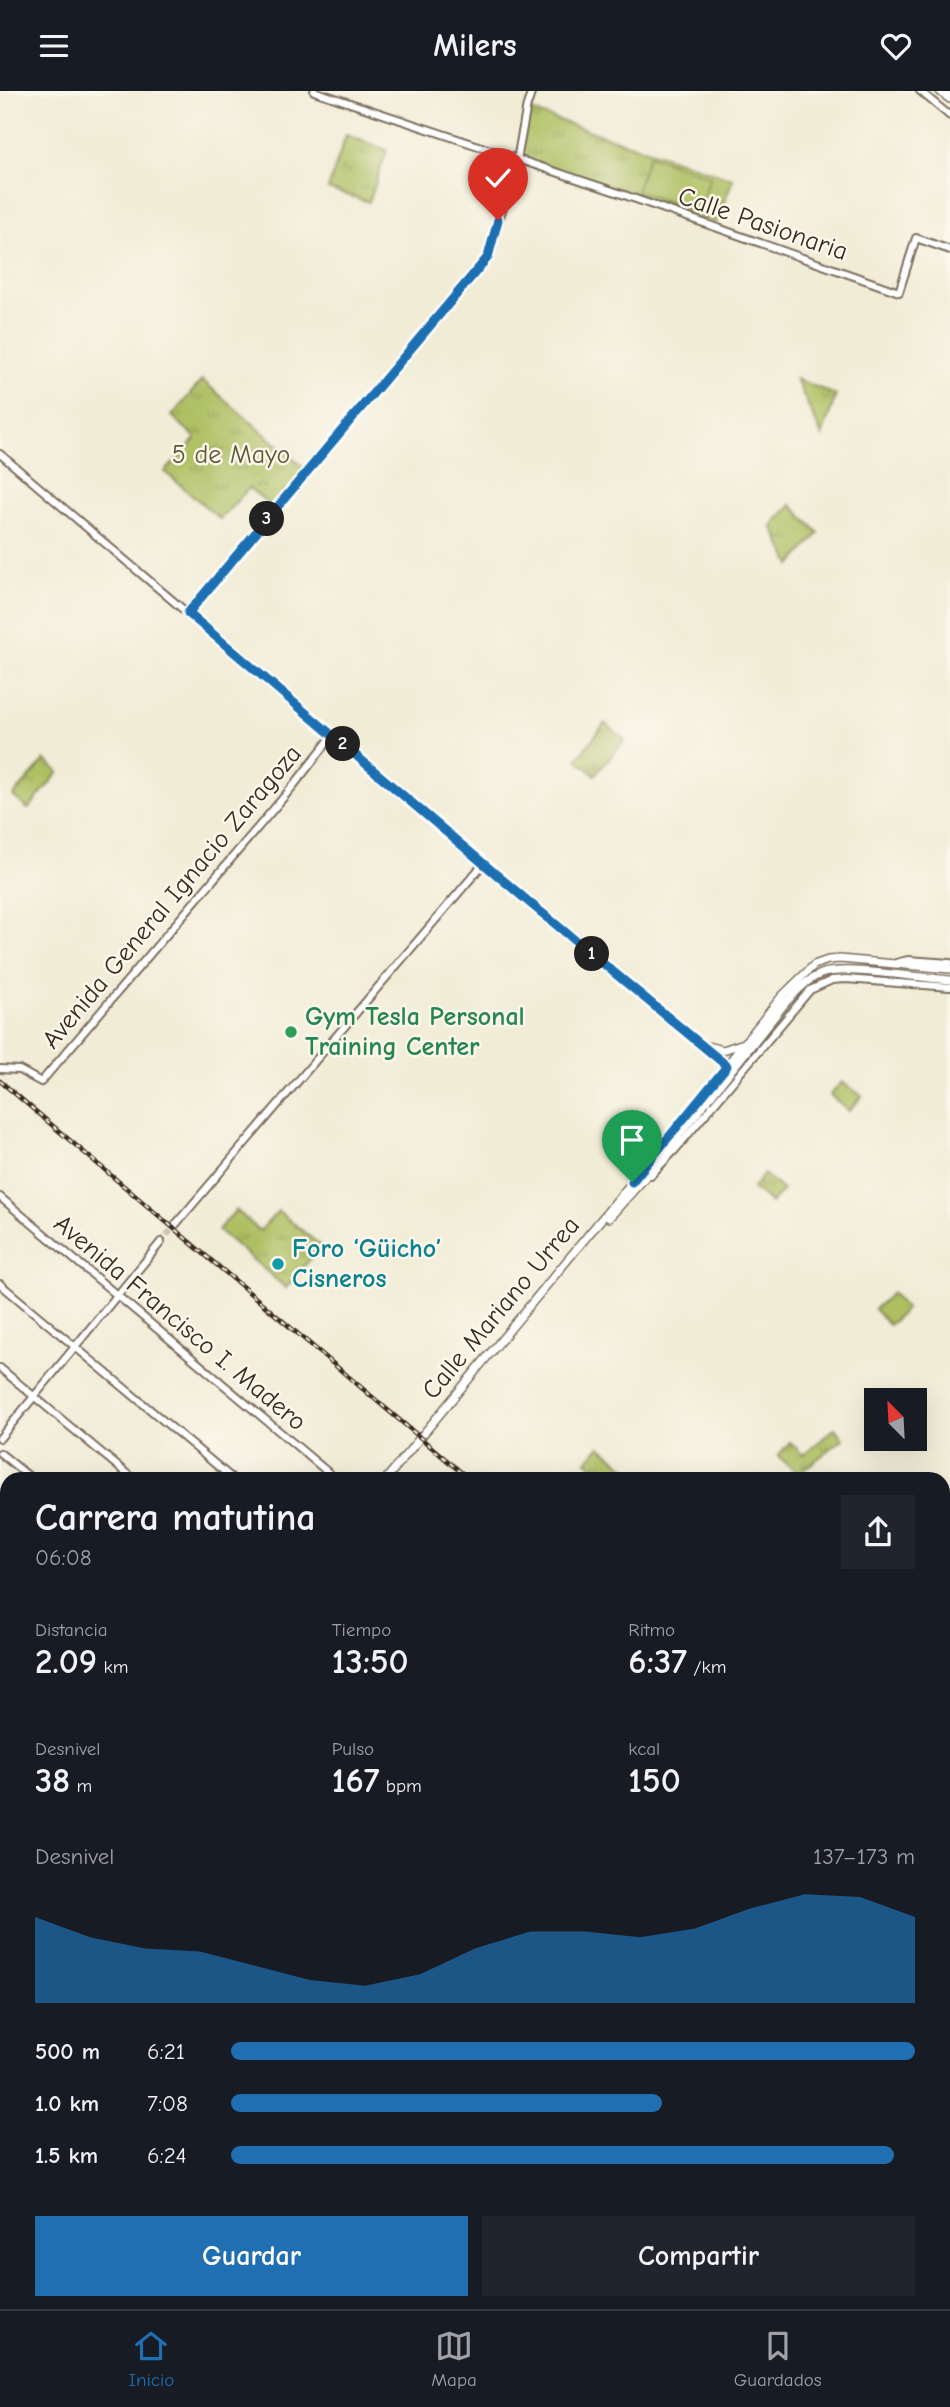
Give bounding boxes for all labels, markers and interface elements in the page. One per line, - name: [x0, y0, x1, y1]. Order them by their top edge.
- icon: menu: [35, 27, 73, 65]
- text: Milers: [433, 27, 517, 64]
- icon: heart: [877, 27, 915, 65]
- pin: [468, 148, 528, 220]
- icon: check: [479, 159, 517, 197]
- street label: Calle Pasionaria: [674, 181, 852, 267]
- park label: 5 de Mayo: [172, 440, 290, 470]
- pin: 3: [250, 501, 284, 537]
- text: 3: [262, 507, 271, 529]
- pin: 2: [326, 727, 360, 761]
- text: 2: [338, 732, 347, 754]
- street label: Avenida General Ignacio Zaragoza: [36, 739, 308, 1055]
- pin: 1: [574, 937, 610, 971]
- text: 1: [588, 942, 595, 964]
- place label: Gym Tesla Personal Training Center: [305, 1002, 525, 1062]
- marker: Gym Tesla Personal Training Center: [283, 1024, 299, 1040]
- pin: [602, 1110, 662, 1182]
- icon: arrive: [613, 1121, 651, 1159]
- street label: Avenida Francisco I. Madero: [48, 1209, 312, 1437]
- street label: Calle Mariano Urrea: [416, 1211, 586, 1405]
- place label: Foro ‘Güicho’ Cisneros: [292, 1234, 442, 1294]
- marker: Foro ‘Güicho’ Cisneros: [270, 1256, 286, 1272]
- north arrow: [864, 1388, 928, 1451]
- map controls: [864, 1388, 927, 1451]
- button: share: [841, 1495, 915, 1569]
- text: Carrera matutina: [35, 1496, 316, 1540]
- text: 06:08: [35, 1544, 92, 1571]
- text: Distancia: [35, 1619, 108, 1641]
- text: Tiempo: [332, 1619, 391, 1641]
- text: Ritmo: [628, 1619, 675, 1641]
- text: 2.09: [35, 1641, 97, 1682]
- text: 13:50: [332, 1641, 409, 1682]
- text: 6:37: [628, 1641, 687, 1682]
- text: km: [97, 1656, 128, 1678]
- text: /km: [687, 1656, 726, 1678]
- text: Desnivel: [35, 1738, 100, 1760]
- text: Pulso: [332, 1738, 374, 1760]
- text: kcal: [628, 1738, 660, 1760]
- text: 38: [35, 1760, 70, 1801]
- text: 167: [332, 1760, 379, 1801]
- text: 150: [628, 1760, 681, 1801]
- text: m: [70, 1775, 92, 1797]
- text: bpm: [379, 1775, 422, 1797]
- text: Desnivel: [35, 1843, 114, 1870]
- text: 137–173 m: [813, 1843, 915, 1870]
- text: 500 m: [35, 2038, 100, 2065]
- text: 6:21: [147, 2038, 185, 2065]
- text: 1.0 km: [35, 2090, 99, 2117]
- text: 7:08: [147, 2090, 188, 2117]
- text: 1.5 km: [35, 2142, 98, 2169]
- text: 6:24: [147, 2142, 187, 2169]
- button: Guardar: [35, 2216, 468, 2296]
- button: Compartir: [482, 2216, 915, 2296]
- tab: Inicio: [128, 2327, 174, 2391]
- tab: Mapa: [431, 2327, 477, 2391]
- tab: Guardados: [734, 2327, 822, 2391]

